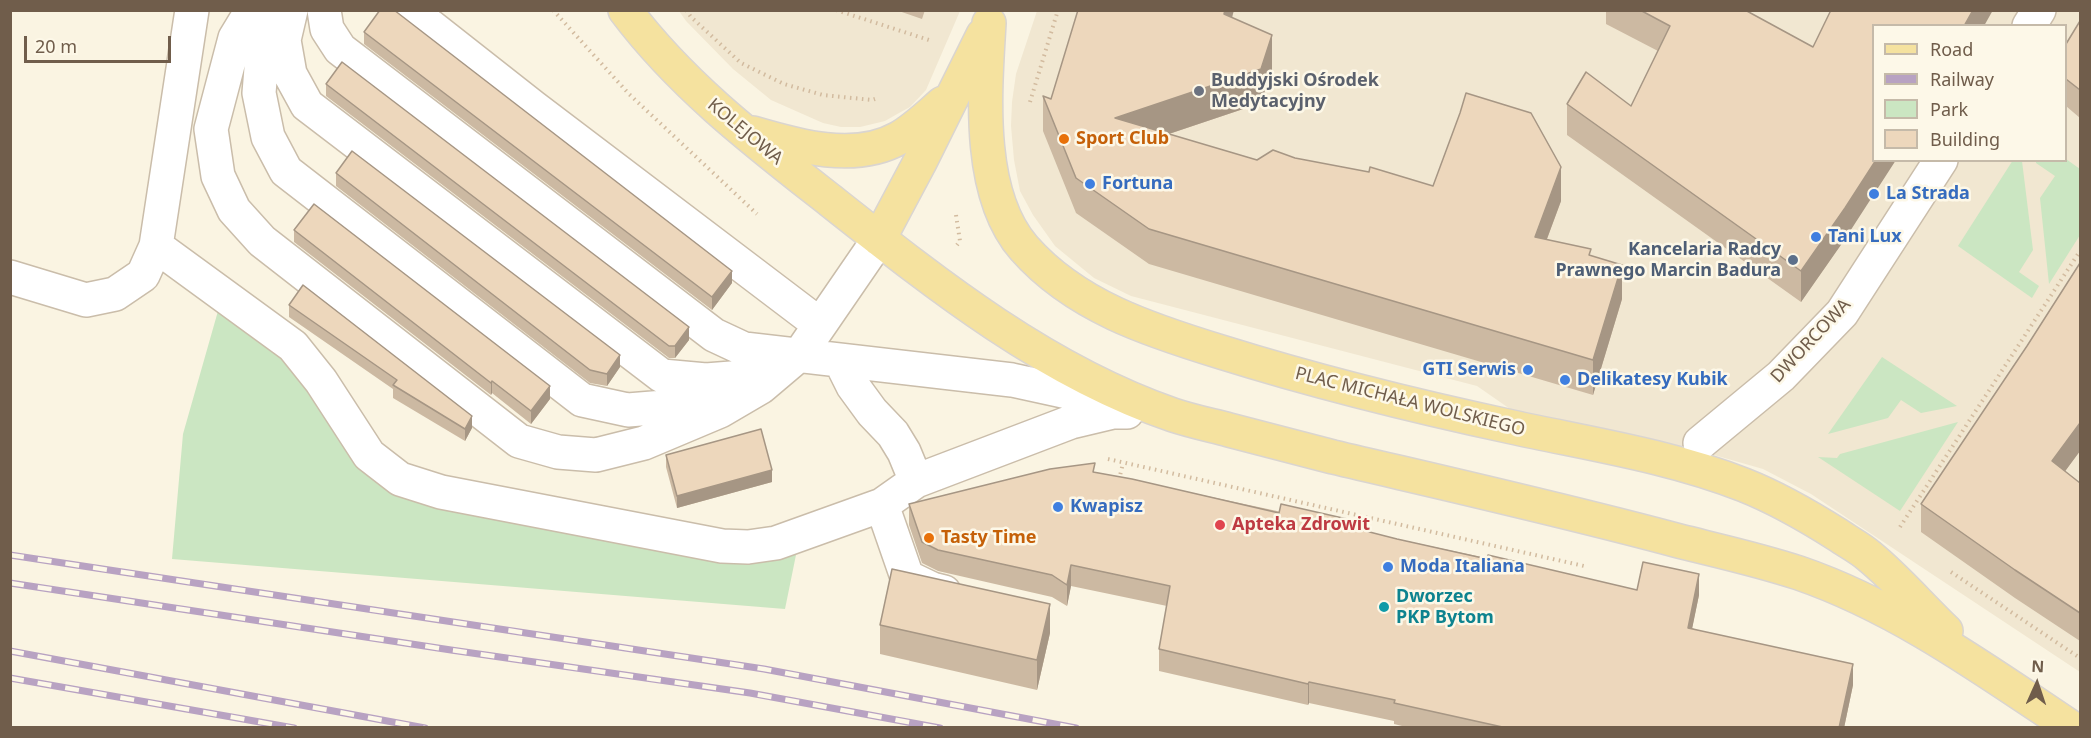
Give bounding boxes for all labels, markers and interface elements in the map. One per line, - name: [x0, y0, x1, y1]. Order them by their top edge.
- scale bar: [27, 24, 174, 62]
- legend: [1872, 24, 2067, 162]
- text: 20 m: [35, 34, 77, 58]
- text: Road: [1930, 37, 1973, 61]
- text: Railway: [1930, 67, 1994, 91]
- place label: Buddyjski Ośrodek Medytacyjny: [1211, 70, 1379, 112]
- marker: Buddyjski Ośrodek Medytacyjny: [1192, 84, 1206, 98]
- street label: KOLEJOWA: [703, 94, 787, 170]
- text: Park: [1930, 97, 1968, 121]
- text: Building: [1930, 127, 2000, 151]
- place label: Sport Club: [1076, 128, 1169, 150]
- marker: Sport Club: [1057, 132, 1071, 146]
- place label: Fortuna: [1102, 173, 1173, 195]
- marker: Fortuna: [1083, 177, 1097, 191]
- place label: La Strada: [1886, 183, 1970, 205]
- marker: La Strada: [1867, 187, 1881, 201]
- place label: Tani Lux: [1828, 226, 1902, 248]
- marker: Tani Lux: [1809, 230, 1823, 244]
- place label: Kancelaria Radcy Prawnego Marcin Badura: [1555, 239, 1781, 282]
- marker: Kancelaria Radcy Prawnego Marcin Badura: [1786, 253, 1800, 267]
- street label: DWORCOWA: [1767, 294, 1855, 388]
- place label: GTI Serwis: [1422, 359, 1516, 381]
- street label: PLAC MICHAŁA WOLSKIEGO: [1293, 363, 1527, 441]
- marker: GTI Serwis: [1521, 363, 1535, 377]
- place label: Delikatesy Kubik: [1577, 369, 1728, 391]
- marker: Delikatesy Kubik: [1558, 373, 1572, 387]
- place label: Kwapisz: [1070, 496, 1143, 518]
- marker: Kwapisz: [1051, 500, 1065, 514]
- place label: Apteka Zdrowit: [1232, 514, 1370, 536]
- marker: Apteka Zdrowit: [1213, 518, 1227, 532]
- place label: Tasty Time: [941, 527, 1037, 549]
- marker: Tasty Time: [922, 531, 936, 545]
- place label: Moda Italiana: [1400, 556, 1525, 578]
- marker: Moda Italiana: [1381, 560, 1395, 574]
- place label: Dworzec PKP Bytom: [1396, 586, 1494, 628]
- marker: Dworzec PKP Bytom: [1377, 600, 1391, 614]
- north arrow: [2007, 654, 2067, 714]
- text: N: [2031, 655, 2045, 677]

